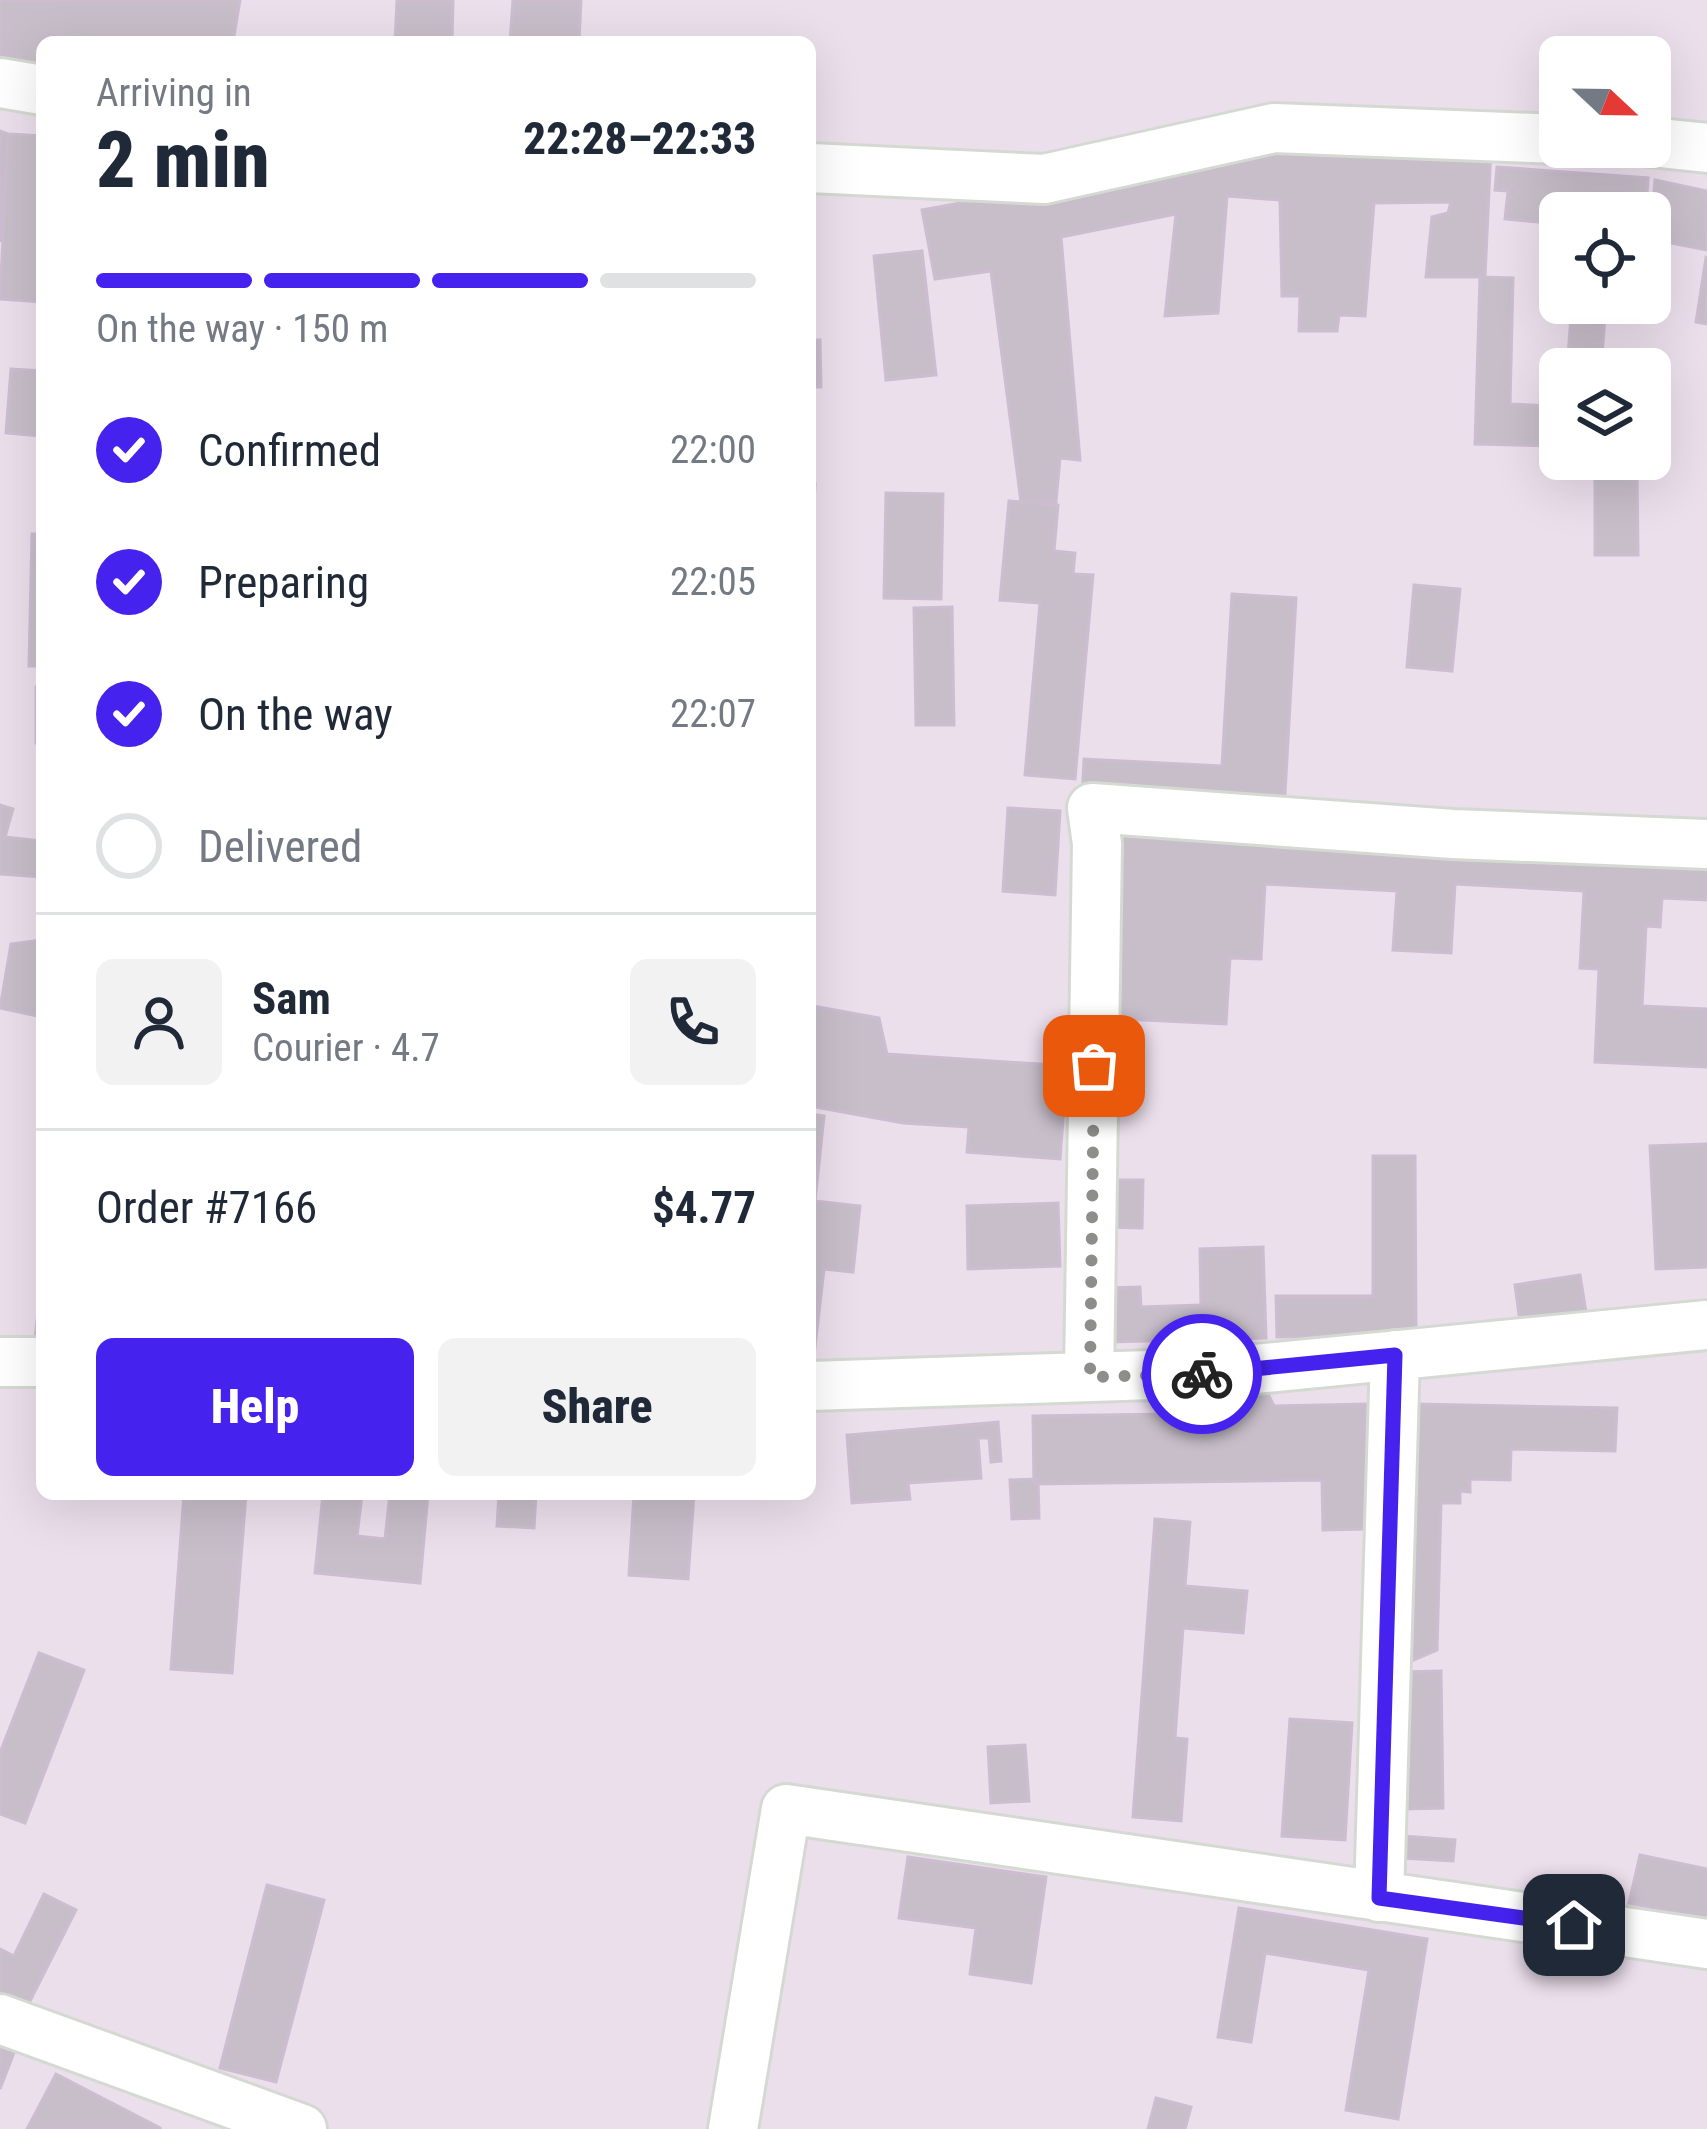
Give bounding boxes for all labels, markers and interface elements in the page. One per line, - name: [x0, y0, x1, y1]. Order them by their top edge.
- north arrow: [1539, 36, 1671, 168]
- map controls: [1539, 36, 1671, 480]
- text: Arriving in: [96, 70, 252, 116]
- text: 22:28–22:33: [523, 112, 756, 165]
- text: 2 min: [96, 115, 270, 206]
- button: locate: [1539, 192, 1671, 324]
- text: On the way · 150 m: [96, 306, 388, 352]
- button: layers: [1539, 348, 1671, 480]
- icon: check: [96, 417, 162, 483]
- text: Confirmed: [198, 424, 381, 477]
- text: 22:00: [670, 427, 756, 473]
- icon: check: [96, 549, 162, 615]
- text: Preparing: [198, 556, 369, 609]
- text: 22:05: [670, 559, 756, 605]
- icon: check: [96, 681, 162, 747]
- text: On the way: [198, 688, 393, 741]
- text: 22:07: [670, 691, 756, 737]
- text: Delivered: [198, 820, 362, 873]
- button: person: [96, 959, 222, 1085]
- button: phone: [630, 959, 756, 1085]
- text: Sam: [252, 972, 331, 1025]
- pin: [1043, 1015, 1145, 1117]
- text: Courier · 4.7: [252, 1025, 440, 1071]
- icon: bag: [1061, 1033, 1127, 1099]
- text: Order #7166: [96, 1181, 317, 1234]
- text: $4.77: [652, 1181, 756, 1234]
- courier: [1142, 1314, 1262, 1434]
- button: Help: [96, 1338, 414, 1476]
- button: Share: [438, 1338, 756, 1476]
- icon: bike: [1169, 1341, 1235, 1407]
- pin: [1523, 1874, 1625, 1976]
- icon: home: [1541, 1892, 1607, 1958]

